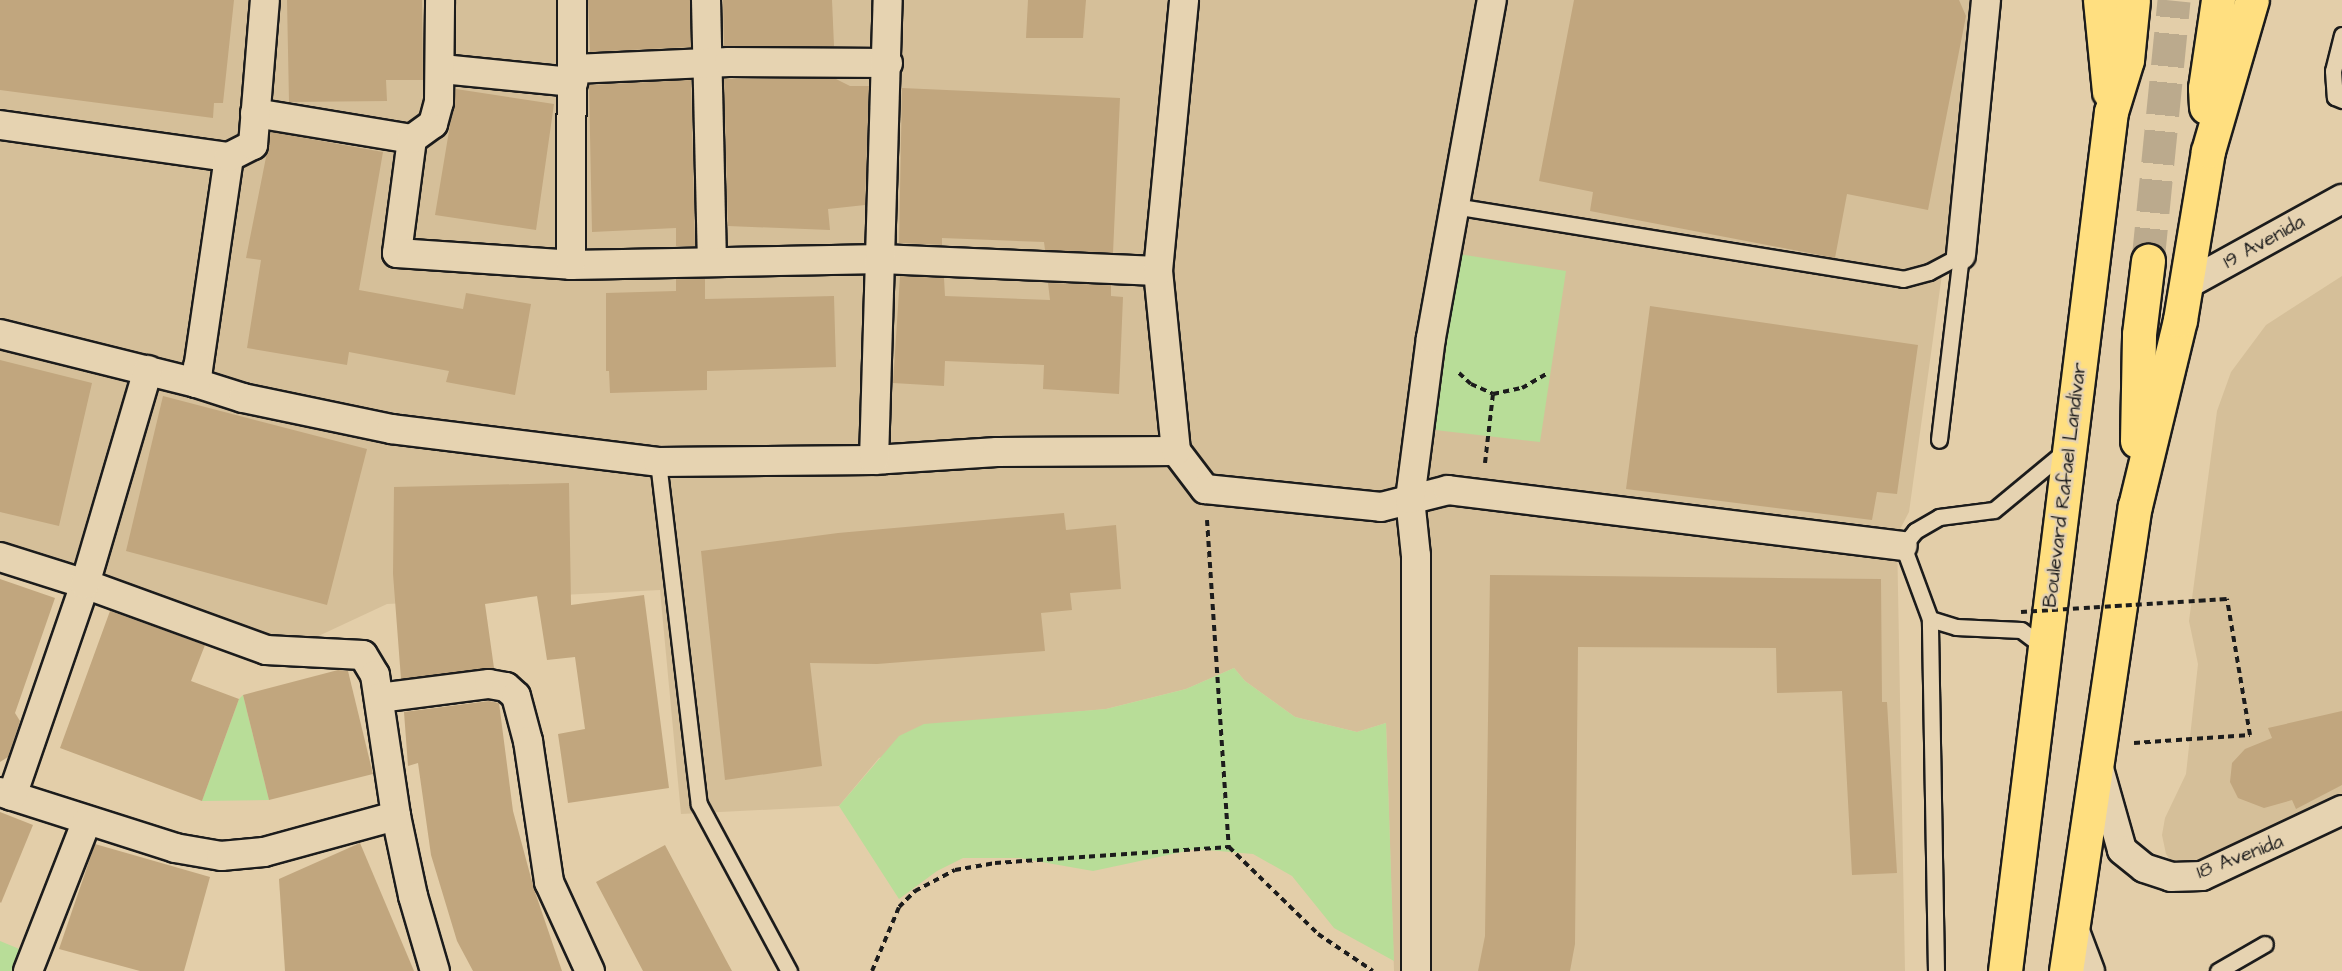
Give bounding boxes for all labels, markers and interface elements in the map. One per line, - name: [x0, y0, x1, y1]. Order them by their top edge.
- street label: 19 Avenida: [2219, 210, 2309, 274]
- street label: Boulevard Rafael Landívar: [2038, 361, 2092, 609]
- street label: 18 Avenida: [2193, 829, 2287, 885]

